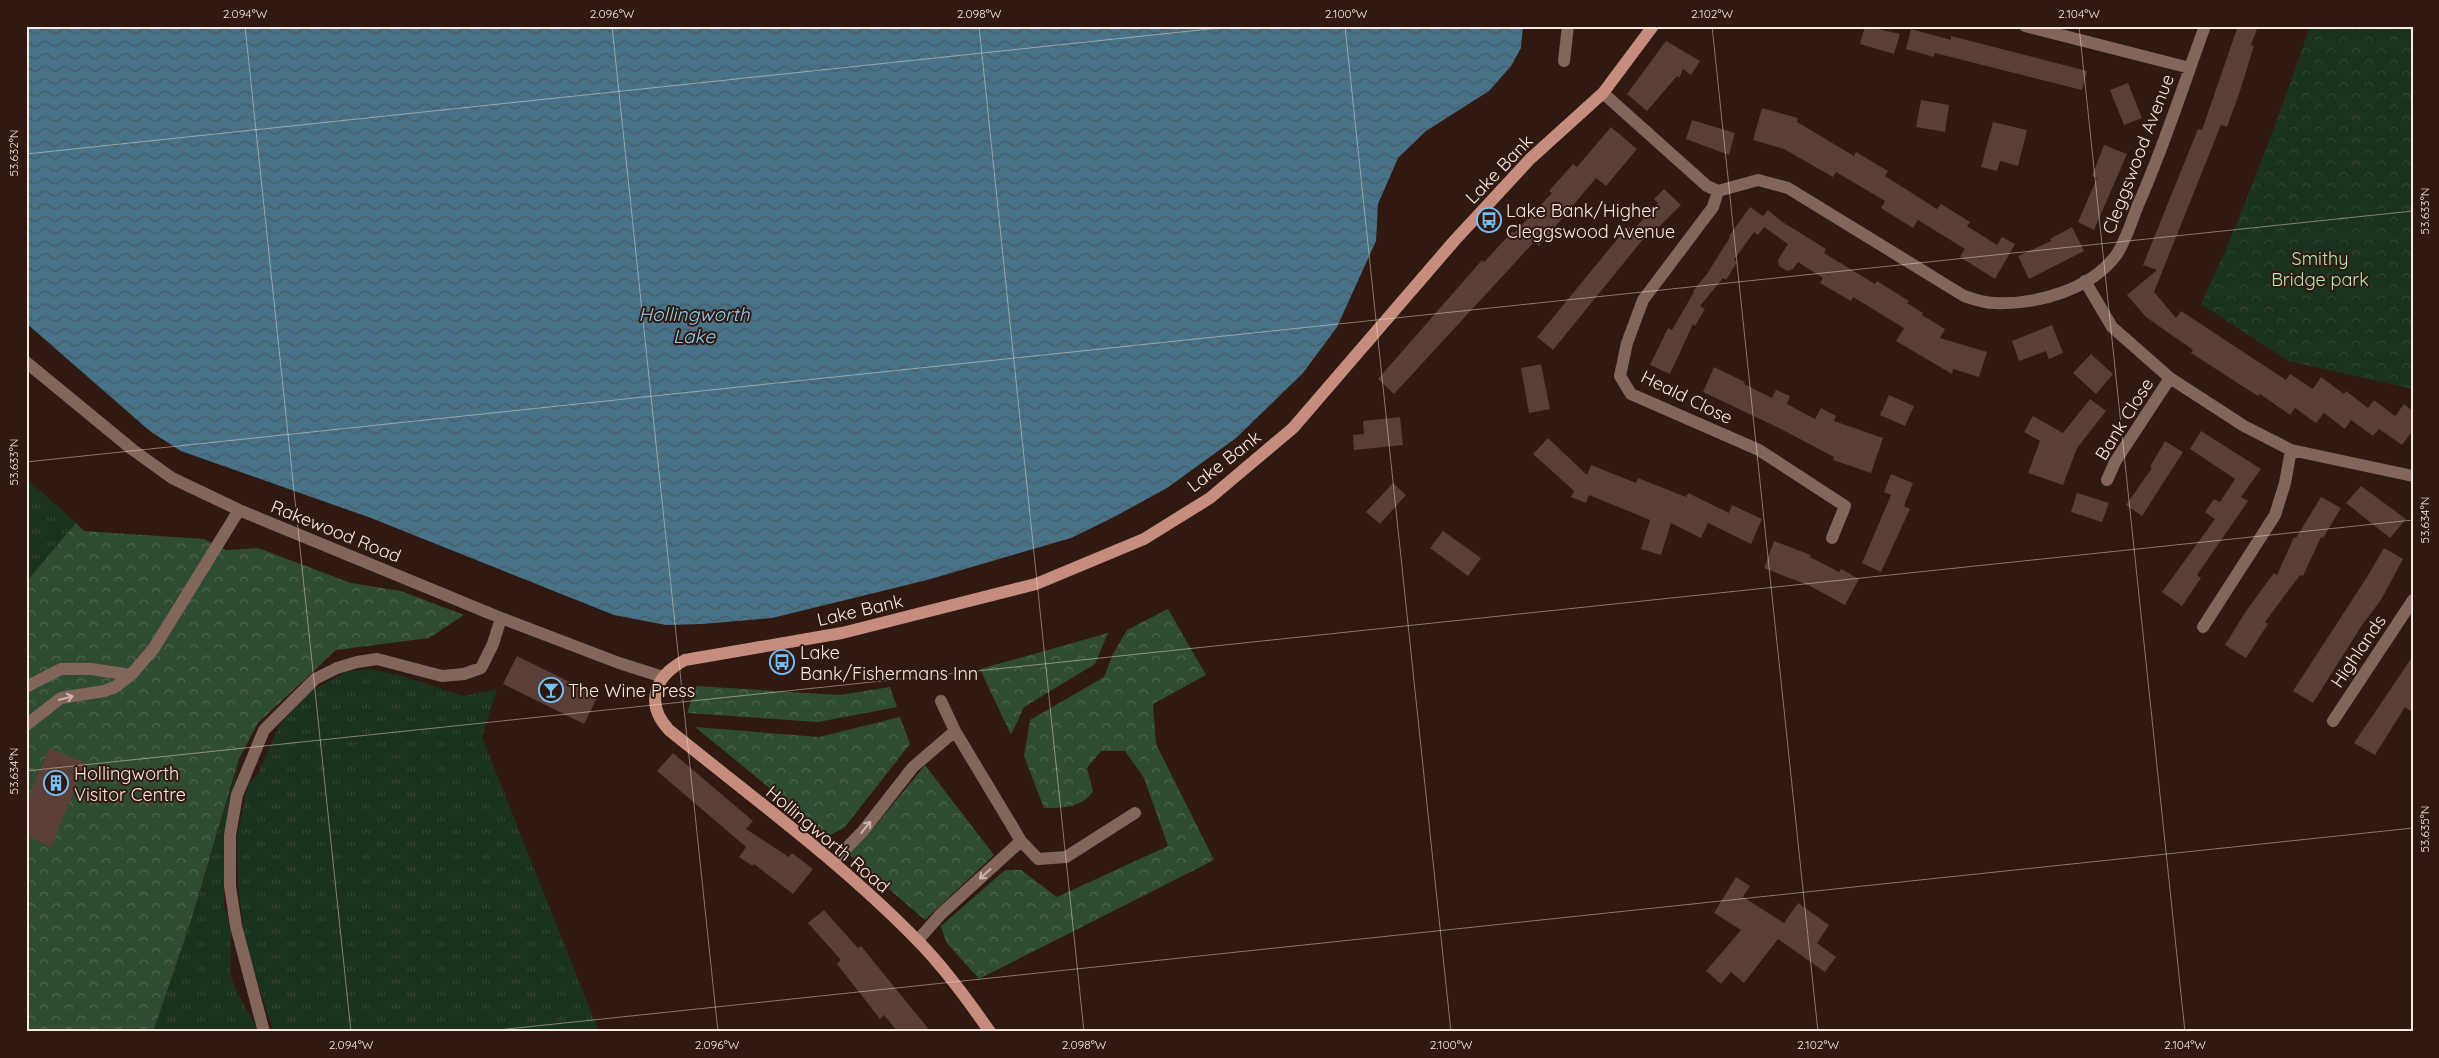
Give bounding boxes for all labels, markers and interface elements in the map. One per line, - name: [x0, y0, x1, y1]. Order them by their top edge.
- text: 2.094°W: [223, 6, 268, 21]
- text: 2.096°W: [590, 6, 635, 21]
- text: 2.098°W: [957, 6, 1002, 21]
- text: 2.100°W: [1325, 6, 1368, 21]
- text: 2.102°W: [1691, 6, 1733, 21]
- text: 2.104°W: [2058, 6, 2100, 21]
- street label: Cleggswood Avenue: [2097, 71, 2179, 237]
- text: 53.632°N: [6, 129, 21, 177]
- street label: Lake Bank: [1460, 130, 1538, 208]
- text: 53.633°N: [2417, 188, 2432, 234]
- place label: Lake Bank/Higher Cleggswood Avenue: [1506, 199, 1675, 243]
- bus stop icon: Lake Bank/Higher Cleggswood Avenue: [1476, 207, 1502, 233]
- park label: Smithy Bridge park: [2271, 247, 2369, 291]
- water label: Hollingworth Lake: [638, 302, 751, 348]
- street label: Heald Close: [1637, 365, 1737, 429]
- street label: Bank Close: [2090, 374, 2158, 464]
- street label: Lake Bank: [1182, 425, 1266, 497]
- text: 53.633°N: [6, 439, 21, 485]
- street label: Rakewood Road: [268, 494, 404, 568]
- text: 53.634°N: [2417, 497, 2432, 543]
- street label: Lake Bank: [815, 589, 905, 631]
- street label: Highlands: [2325, 610, 2391, 692]
- place label: Lake Bank/Fishermans Inn: [800, 641, 978, 685]
- bus stop icon: Lake Bank/Fishermans Inn: [769, 649, 795, 675]
- bar icon: The Wine Press: [538, 677, 564, 703]
- place label: The Wine Press: [568, 679, 695, 702]
- one-way arrow: [58, 693, 74, 702]
- text: 53.634°N: [6, 748, 21, 794]
- place label: Hollingworth Visitor Centre: [74, 762, 186, 806]
- building icon: Hollingworth Visitor Centre: [43, 770, 69, 796]
- street label: Hollingworth Road: [761, 780, 895, 898]
- text: 53.635°N: [2417, 805, 2432, 853]
- one-way arrow: [861, 821, 872, 834]
- one-way arrow: [979, 868, 991, 880]
- text: 2.094°W: [329, 1037, 374, 1052]
- text: 2.096°W: [695, 1037, 740, 1052]
- text: 2.098°W: [1062, 1037, 1107, 1052]
- text: 2.100°W: [1430, 1037, 1473, 1052]
- text: 2.102°W: [1797, 1037, 1839, 1052]
- text: 2.104°W: [2164, 1037, 2206, 1052]

